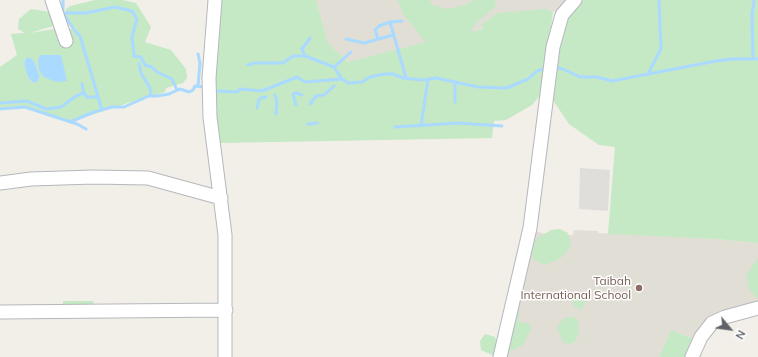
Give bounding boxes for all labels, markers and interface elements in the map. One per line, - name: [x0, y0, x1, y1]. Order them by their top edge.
- place label: Taibah International School: [520, 274, 631, 302]
- marker: Taibah International School: [634, 283, 644, 293]
- north arrow: [710, 309, 750, 349]
- text: N: [732, 328, 749, 342]

